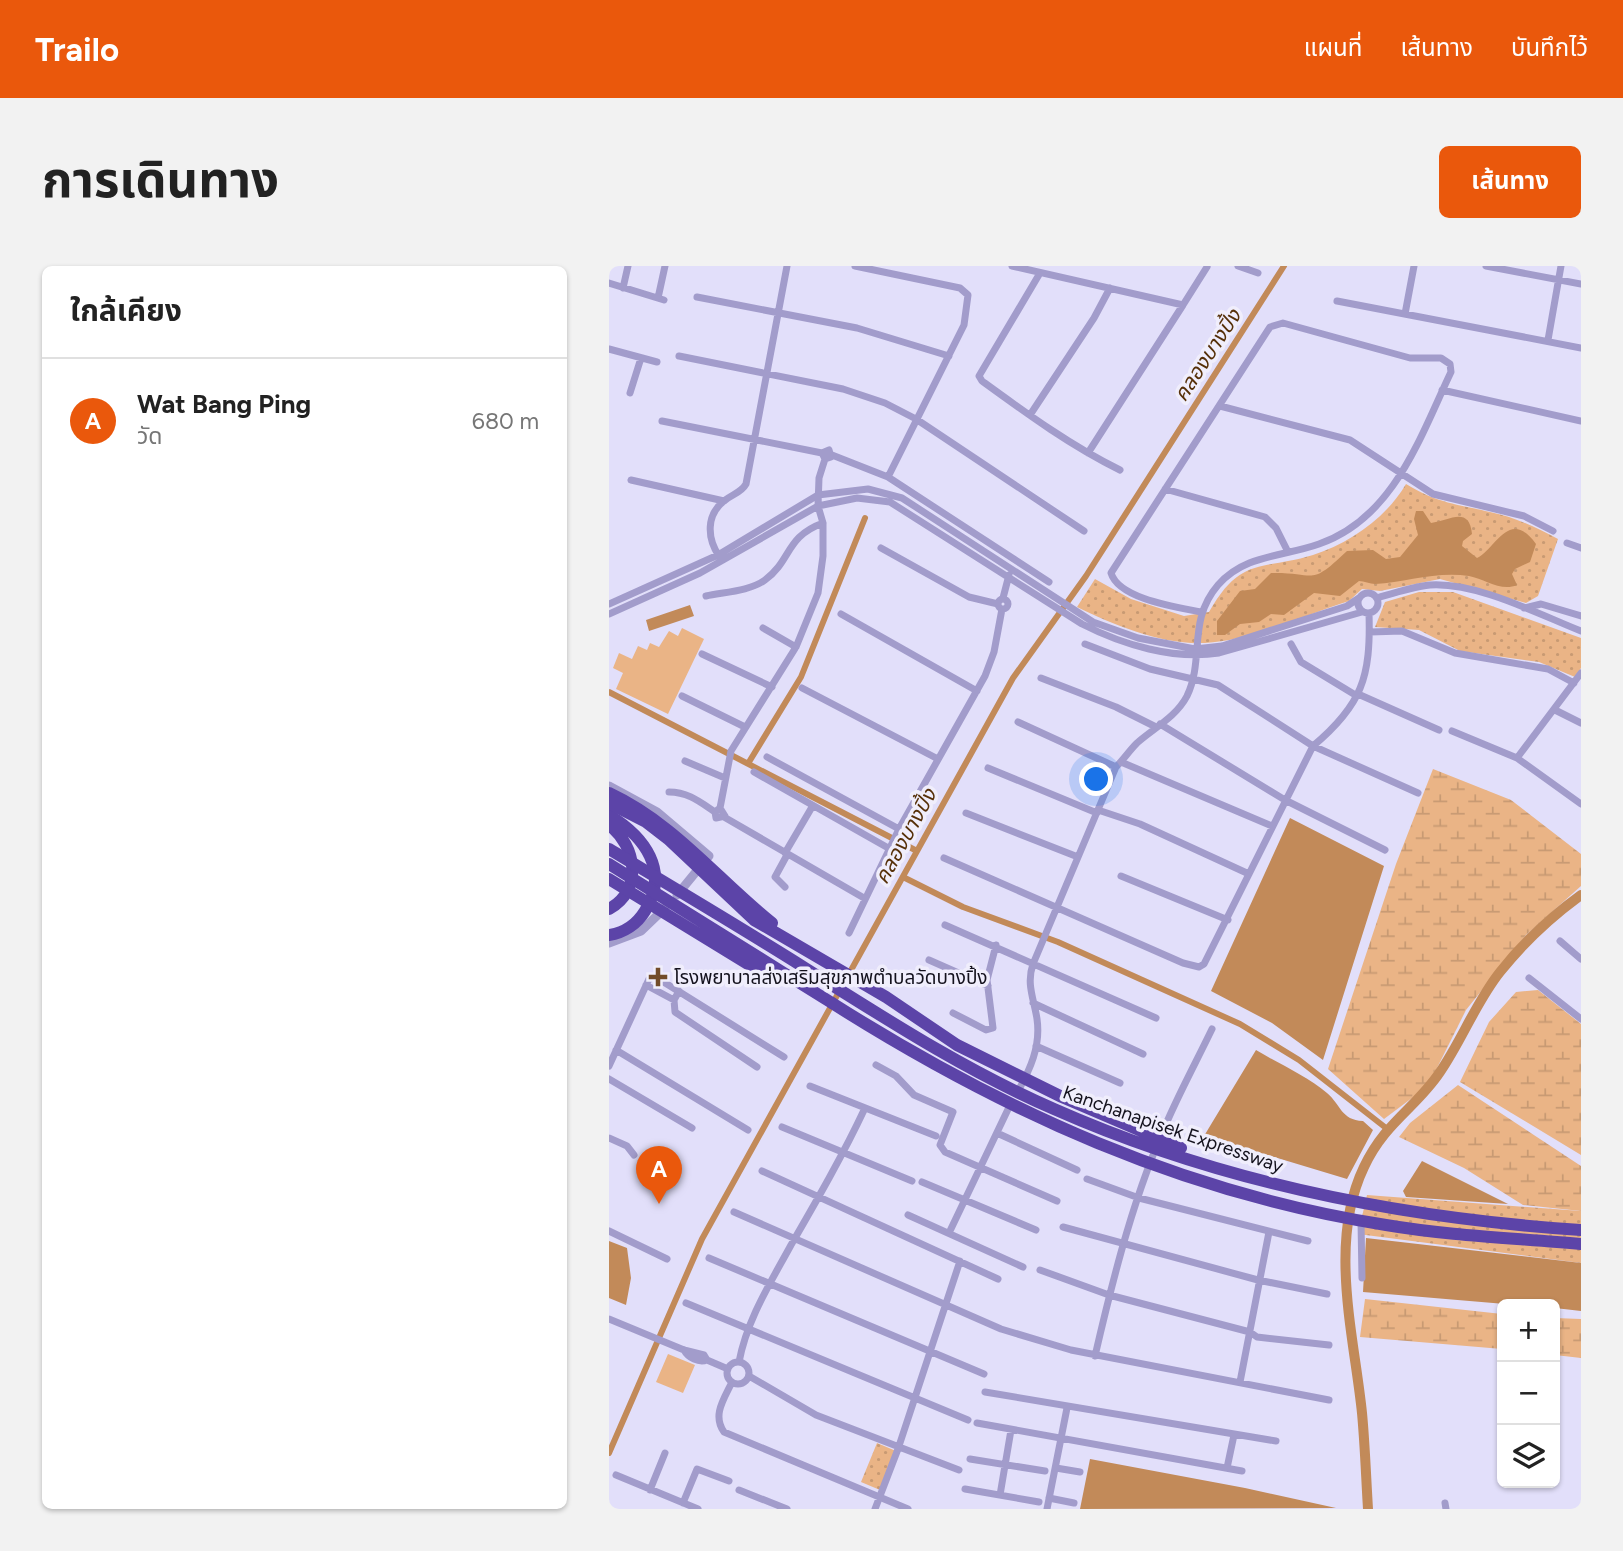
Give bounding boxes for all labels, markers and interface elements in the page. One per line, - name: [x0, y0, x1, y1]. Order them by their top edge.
- text: Trailo: [35, 30, 119, 69]
- text: แผนที่: [1304, 33, 1362, 62]
- text: เส้นทาง: [1400, 33, 1473, 62]
- text: บันทึกไว้: [1511, 33, 1588, 62]
- button: เส้นทาง: [1439, 146, 1581, 218]
- text: การเดินทาง: [42, 150, 279, 209]
- text: ใกล้เคียง: [70, 292, 182, 329]
- water label: คลองบางปิ้ง: [1167, 302, 1247, 406]
- text: Wat Bang Ping: [137, 388, 311, 420]
- text: A: [85, 407, 101, 435]
- text: 680 m: [472, 407, 539, 435]
- text: วัด: [137, 422, 162, 450]
- your location: [1079, 762, 1113, 796]
- water label: คลองบางปิ้ง: [868, 782, 942, 888]
- place label: โรงพยาบาลส่งเสริมสุขภาพตำบลวัดบางปิ้ง: [674, 965, 988, 989]
- marker: โรงพยาบาลส่งเสริมสุขภาพตำบลวัดบางปิ้ง: [648, 967, 668, 987]
- street label: Kanchanapisek Expressway: [1060, 1080, 1286, 1178]
- pin: A: [636, 1146, 682, 1204]
- map controls: [1497, 1299, 1560, 1488]
- button: +: [1497, 1299, 1560, 1362]
- button: −: [1497, 1362, 1560, 1425]
- button: layers: [1497, 1425, 1560, 1488]

